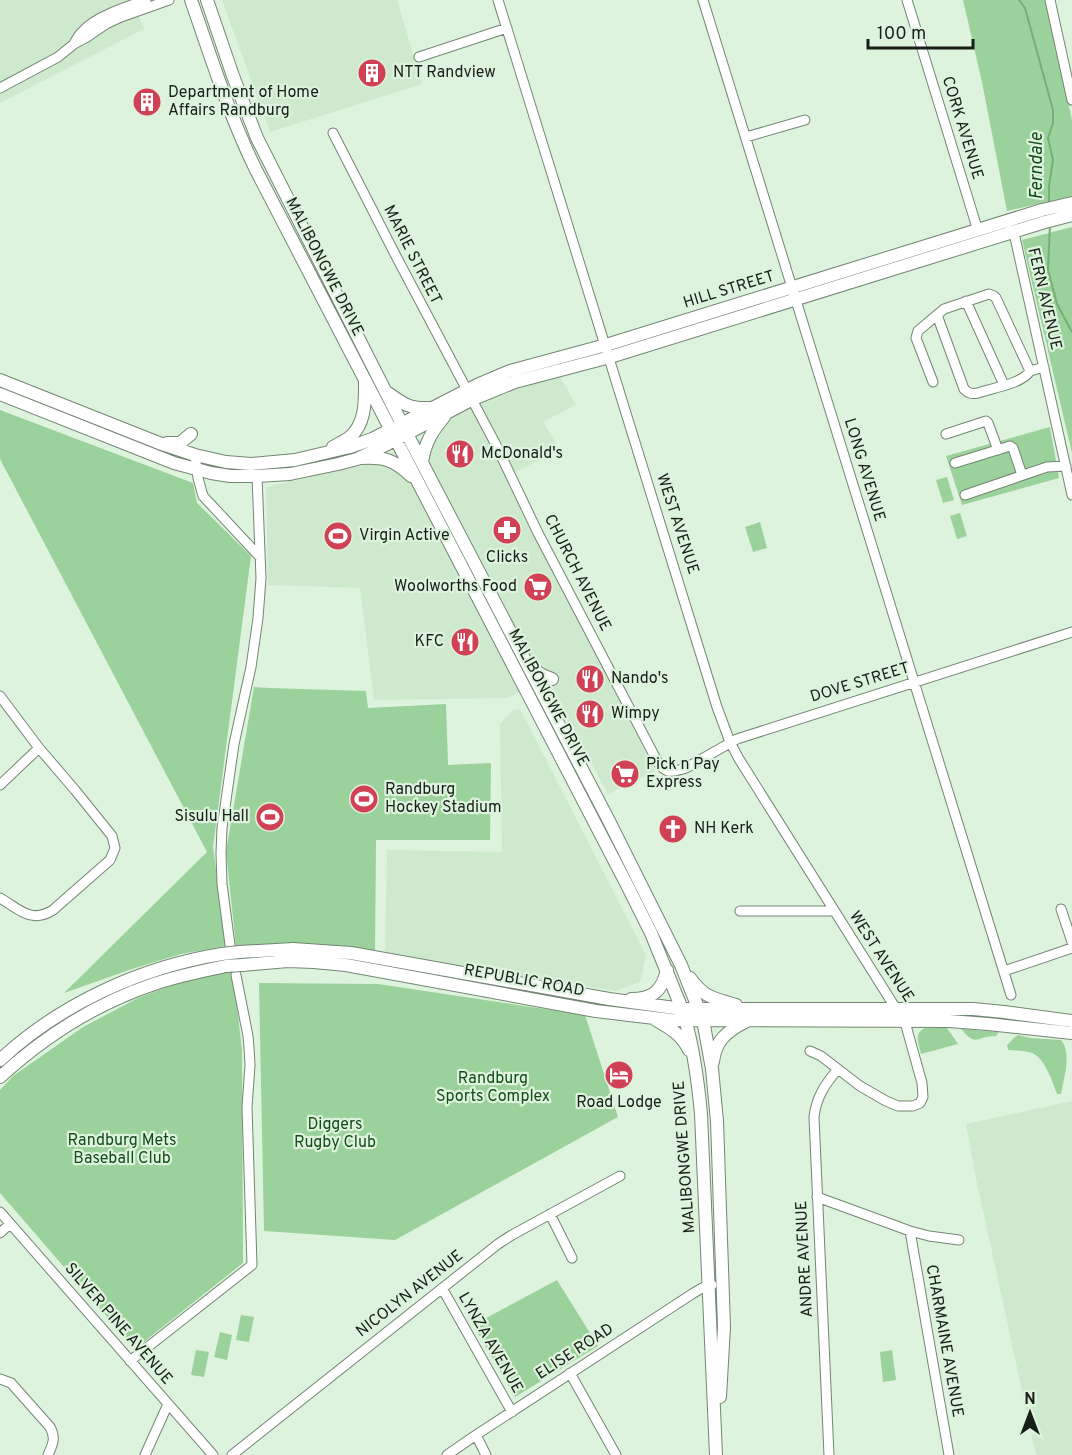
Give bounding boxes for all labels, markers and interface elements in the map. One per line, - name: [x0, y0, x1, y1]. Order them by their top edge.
- scale bar: [868, 12, 973, 50]
- text: 100 m: [877, 23, 926, 46]
- building icon: NTT Randview: [356, 57, 388, 89]
- place label: NTT Randview: [393, 63, 496, 83]
- street label: CORK AVENUE: [937, 74, 987, 182]
- place label: Department of Home Affairs Randburg: [168, 83, 319, 121]
- building icon: Department of Home Affairs Randburg: [131, 86, 163, 118]
- water label: Ferndale: [1026, 132, 1049, 200]
- street label: MALIBONGWE DRIVE: [280, 194, 368, 340]
- street label: MARIE STREET: [378, 202, 446, 308]
- street label: FERN AVENUE: [1023, 246, 1065, 352]
- street label: HILL STREET: [681, 267, 777, 313]
- street label: LONG AVENUE: [839, 416, 889, 524]
- restaurant icon: McDonald's: [444, 438, 476, 470]
- place label: McDonald's: [481, 444, 563, 464]
- street label: WEST AVENUE: [651, 471, 703, 577]
- street label: CHURCH AVENUE: [539, 511, 615, 635]
- pharmacy icon: Clicks: [491, 514, 523, 546]
- sports icon: Virgin Active: [322, 520, 354, 552]
- place label: Virgin Active: [359, 526, 450, 546]
- place label: Clicks: [486, 548, 528, 568]
- supermarket icon: Woolworths Food: [522, 571, 554, 603]
- place label: Woolworths Food: [394, 577, 517, 597]
- restaurant icon: KFC: [449, 626, 481, 658]
- street label: MALIBONGWE DRIVE: [503, 626, 593, 770]
- place label: KFC: [415, 632, 444, 652]
- street label: DOVE STREET: [808, 658, 912, 708]
- restaurant icon: Nando's: [574, 663, 606, 695]
- place label: Nando's: [611, 669, 669, 689]
- restaurant icon: Wimpy: [574, 698, 606, 730]
- place label: Wimpy: [611, 704, 660, 724]
- place label: Pick n Pay Express: [646, 755, 720, 793]
- supermarket icon: Pick n Pay Express: [609, 758, 641, 790]
- place label: Randburg Hockey Stadium: [385, 780, 502, 818]
- sports icon: Randburg Hockey Stadium: [348, 783, 380, 815]
- sports icon: Sisulu Hall: [254, 801, 286, 833]
- place label: Sisulu Hall: [175, 807, 249, 827]
- church icon: NH Kerk: [657, 813, 689, 845]
- place label: NH Kerk: [694, 819, 754, 839]
- street label: WEST AVENUE: [844, 908, 918, 1006]
- street label: REPUBLIC ROAD: [462, 961, 586, 1001]
- hotel icon: Road Lodge: [603, 1059, 635, 1091]
- park label: Randburg Sports Complex: [436, 1069, 550, 1107]
- street label: MALIBONGWE DRIVE: [670, 1080, 700, 1234]
- place label: Road Lodge: [576, 1093, 662, 1113]
- park label: Diggers Rugby Club: [294, 1115, 376, 1153]
- park label: Randburg Mets Baseball Club: [68, 1131, 176, 1169]
- street label: ANDRE AVENUE: [792, 1200, 818, 1318]
- street label: NICOLYN AVENUE: [352, 1246, 468, 1342]
- street label: SILVER PINE AVENUE: [60, 1259, 176, 1389]
- street label: CHARMAINE AVENUE: [921, 1263, 967, 1419]
- street label: LYNZA AVENUE: [453, 1289, 527, 1397]
- street label: ELISE ROAD: [532, 1319, 618, 1385]
- north arrow: [1000, 1383, 1060, 1443]
- text: N: [1024, 1390, 1036, 1410]

